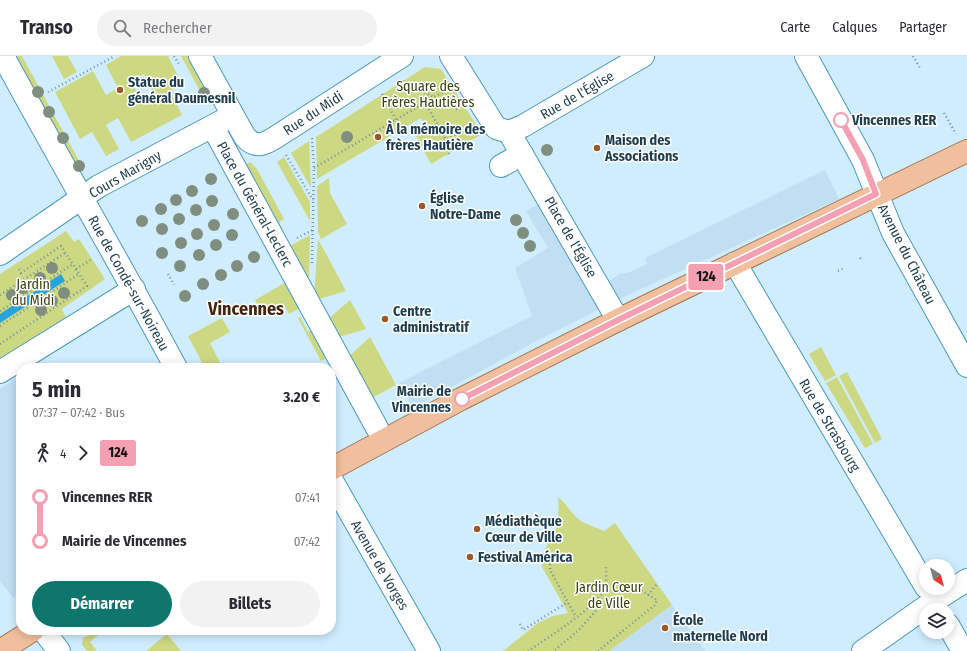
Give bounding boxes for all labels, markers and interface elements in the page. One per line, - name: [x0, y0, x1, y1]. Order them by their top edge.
- search box: [97, 10, 377, 46]
- text: Transo: [20, 16, 73, 39]
- icon: search: [111, 17, 133, 39]
- text: Rechercher: [143, 19, 212, 37]
- text: Carte: [780, 19, 810, 36]
- text: Calques: [832, 19, 877, 36]
- text: Partager: [899, 19, 947, 36]
- street label: Rue de l'Église: [537, 67, 617, 123]
- place label: Statue du général Daumesnil: [128, 74, 236, 107]
- park label: Square des Frères Hautières: [382, 78, 474, 111]
- marker: Statue du général Daumesnil: [115, 85, 125, 95]
- street label: Rue du Midi: [280, 88, 346, 139]
- marker: Vincennes RER: [833, 112, 849, 128]
- place label: Vincennes RER: [851, 112, 937, 129]
- place label: À la mémoire des frères Hautière: [385, 120, 485, 154]
- marker: À la mémoire des frères Hautière: [373, 132, 383, 142]
- place label: Maison des Associations: [604, 132, 678, 165]
- street label: Place du Général-Leclerc: [213, 139, 296, 270]
- marker: Maison des Associations: [592, 143, 602, 153]
- street label: Cours Marigny: [86, 146, 165, 202]
- place label: Église Notre-Dame: [430, 189, 501, 223]
- street label: Place de l'Église: [541, 193, 601, 281]
- marker: Église Notre-Dame: [417, 201, 427, 211]
- street label: Avenue du Château: [874, 201, 939, 307]
- street label: Rue de Condé-sur-Noireau: [84, 213, 173, 354]
- line badge: 124: [683, 264, 729, 290]
- text: 124: [696, 268, 716, 285]
- park label: Jardin du Midi: [12, 276, 54, 309]
- district label: Vincennes: [207, 298, 284, 320]
- place label: Centre administratif: [393, 303, 470, 336]
- marker: Centre administratif: [380, 314, 390, 324]
- text: 5 min: [32, 376, 81, 403]
- street label: Rue de Strasbourg: [795, 376, 864, 475]
- place label: Mairie de Vincennes: [391, 383, 451, 416]
- text: 3.20 €: [283, 388, 320, 406]
- marker: Mairie de Vincennes: [454, 391, 470, 407]
- text: 07:37 – 07:42 · Bus: [32, 405, 125, 420]
- icon: walk: [32, 442, 54, 464]
- icon: forward: [72, 442, 94, 464]
- text: 124: [108, 444, 128, 461]
- text: 4: [60, 446, 66, 461]
- text: Vincennes RER: [62, 488, 152, 506]
- text: 07:41: [295, 490, 320, 505]
- place label: Médiathèque Cœur de Ville: [485, 513, 562, 546]
- street label: Avenue de Vorges: [347, 517, 412, 613]
- marker: Médiathèque Cœur de Ville: [472, 524, 482, 534]
- text: Mairie de Vincennes: [62, 532, 187, 550]
- text: 07:42: [294, 534, 320, 549]
- place label: Festival América: [478, 549, 572, 566]
- marker: Festival América: [465, 552, 475, 562]
- north arrow: [919, 559, 955, 595]
- map controls: [919, 559, 955, 639]
- park label: Jardin Cœur de Ville: [575, 579, 643, 612]
- button: Démarrer: [32, 581, 172, 627]
- button: Billets: [180, 581, 320, 627]
- button: layers: [919, 603, 955, 639]
- place label: École maternelle Nord: [673, 611, 768, 645]
- marker: École maternelle Nord: [660, 623, 670, 633]

